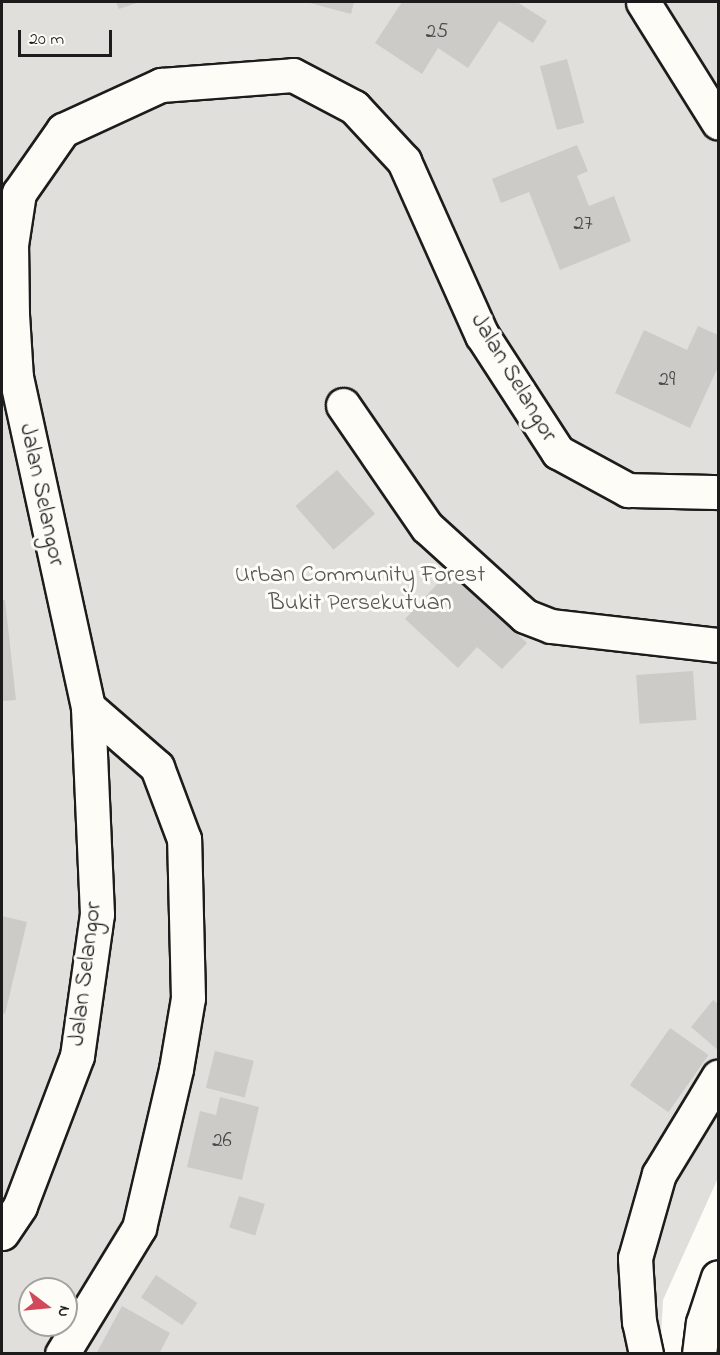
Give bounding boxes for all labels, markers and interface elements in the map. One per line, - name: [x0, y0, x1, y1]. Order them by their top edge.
- scale bar: [21, 18, 116, 56]
- house number: 25: [426, 19, 448, 45]
- text: 20 m: [29, 27, 64, 53]
- house number: 27: [573, 211, 593, 237]
- street label: Jalan Selangor: [463, 308, 563, 448]
- house number: 29: [659, 367, 675, 393]
- street label: Jalan Selangor: [12, 421, 70, 569]
- park label: Urban Community Forest Bukit Persekutuan: [235, 562, 485, 618]
- street label: Jalan Selangor: [63, 900, 109, 1048]
- house number: 26: [212, 1128, 232, 1154]
- north arrow: [18, 1277, 78, 1337]
- text: N: [50, 1303, 76, 1320]

